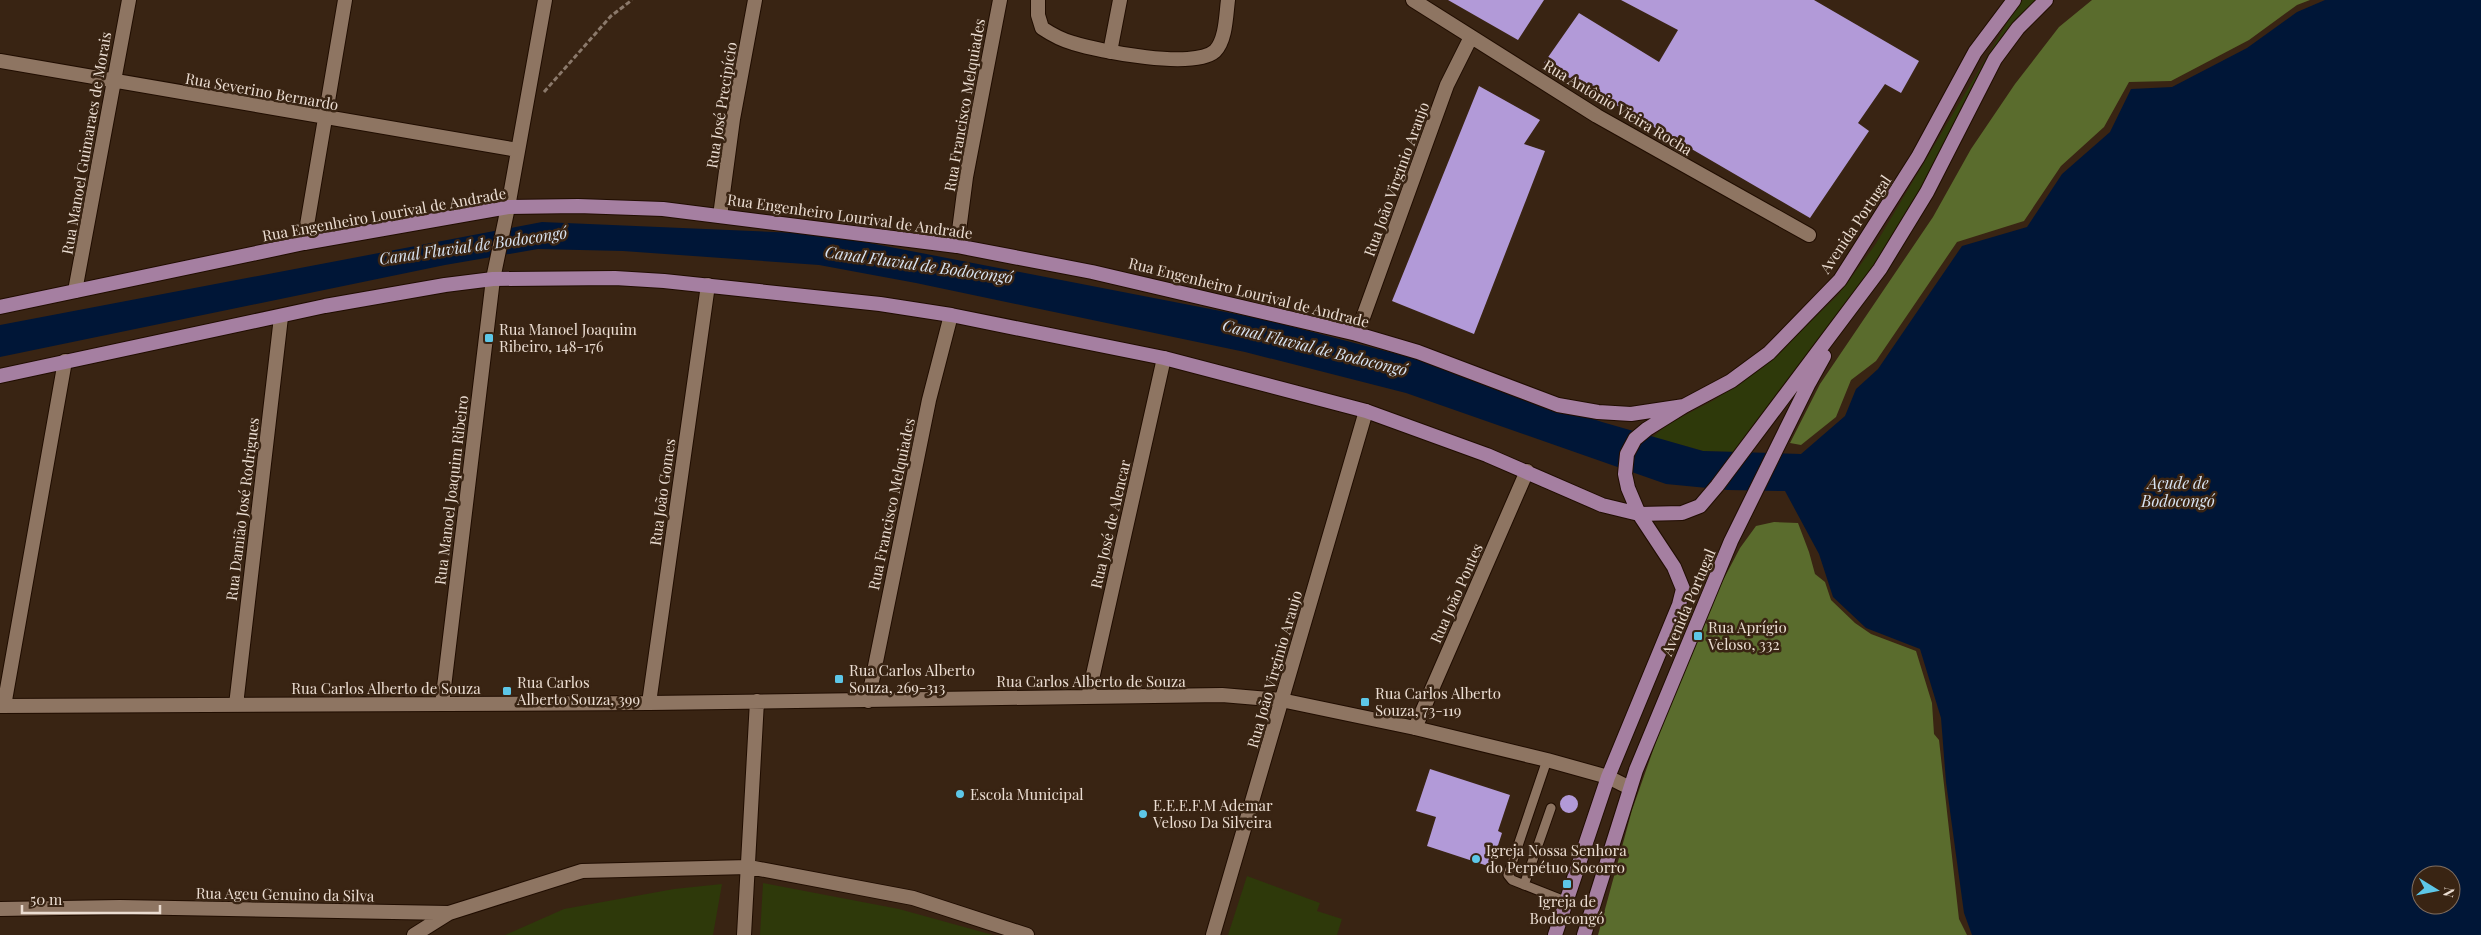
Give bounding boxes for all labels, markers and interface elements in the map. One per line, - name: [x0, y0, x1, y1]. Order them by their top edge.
- street label: Rua Francisco Melquiades: [939, 17, 989, 193]
- street label: Rua Manoel Guimaraes de Morais: [57, 30, 115, 256]
- street label: Rua José Precipício: [701, 40, 741, 170]
- street label: Rua Antônio Vieira Rocha: [1540, 55, 1697, 160]
- street label: Rua Severino Bernardo: [184, 68, 340, 114]
- street label: Rua João Virginio Araujo: [1359, 99, 1433, 259]
- street label: Avenida Portugal: [1814, 171, 1895, 278]
- street label: Rua Engenheiro Lourival de Andrade: [260, 183, 508, 245]
- street label: Rua Engenheiro Lourival de Andrade: [726, 189, 974, 243]
- water label: Canal Fluvial de Bodocongó: [378, 221, 570, 269]
- water label: Canal Fluvial de Bodocongó: [824, 240, 1016, 288]
- street label: Rua Engenheiro Lourival de Andrade: [1126, 252, 1372, 332]
- water label: Canal Fluvial de Bodocongó: [1220, 314, 1411, 380]
- place label: Rua Manoel Joaquim Ribeiro, 148-176: [499, 319, 638, 356]
- marker: Rua Manoel Joaquim Ribeiro, 148-176: [483, 332, 495, 344]
- street label: Rua Manoel Joaquim Ribeiro: [429, 394, 473, 586]
- street label: Rua Damião José Rodrigues: [221, 416, 263, 602]
- street label: Rua Francisco Melquiades: [863, 416, 919, 592]
- street label: Rua João Gomes: [645, 437, 679, 547]
- street label: Rua José de Alencar: [1085, 457, 1135, 590]
- water label: Açude de Bodocongó: [2140, 472, 2216, 511]
- street label: Rua João Pontes: [1425, 540, 1487, 646]
- street label: Avenida Portugal: [1656, 545, 1720, 659]
- street label: Rua João Virginio Araujo: [1242, 588, 1306, 750]
- place label: Rua Aprígio Veloso, 332: [1707, 617, 1787, 654]
- marker: Rua Aprígio Veloso, 332: [1692, 630, 1704, 642]
- place label: Rua Carlos Alberto Souza, 269-313: [849, 660, 975, 697]
- street label: Rua Carlos Alberto de Souza: [996, 671, 1186, 691]
- place label: Rua Carlos Alberto Souza, 399: [516, 672, 640, 709]
- marker: Rua Carlos Alberto Souza, 269-313: [833, 673, 845, 685]
- street label: Rua Carlos Alberto de Souza: [291, 678, 481, 698]
- place label: Rua Carlos Alberto Souza, 73-119: [1375, 683, 1501, 720]
- marker: Rua Carlos Alberto Souza, 399: [501, 685, 513, 697]
- marker: Rua Carlos Alberto Souza, 73-119: [1359, 696, 1371, 708]
- place label: Escola Municipal: [970, 784, 1084, 804]
- marker: Escola Municipal: [954, 788, 966, 800]
- place label: E.E.E.F.M Ademar Veloso Da Silveira: [1152, 795, 1273, 832]
- marker: E.E.E.F.M Ademar Veloso Da Silveira: [1137, 808, 1149, 820]
- place label: Igreja Nossa Senhora do Perpétuo Socorro: [1486, 840, 1627, 877]
- marker: Igreja Nossa Senhora do Perpétuo Socorro: [1470, 853, 1482, 865]
- north arrow: [2411, 865, 2461, 915]
- marker: Igreja de Bodocongó: [1561, 878, 1573, 890]
- scale bar: [22, 882, 160, 914]
- street label: Rua Ageu Genuino da Silva: [196, 882, 375, 906]
- text: N: [2439, 886, 2460, 899]
- text: 50 m: [30, 889, 63, 909]
- place label: Igreja de Bodocongó: [1530, 891, 1604, 928]

